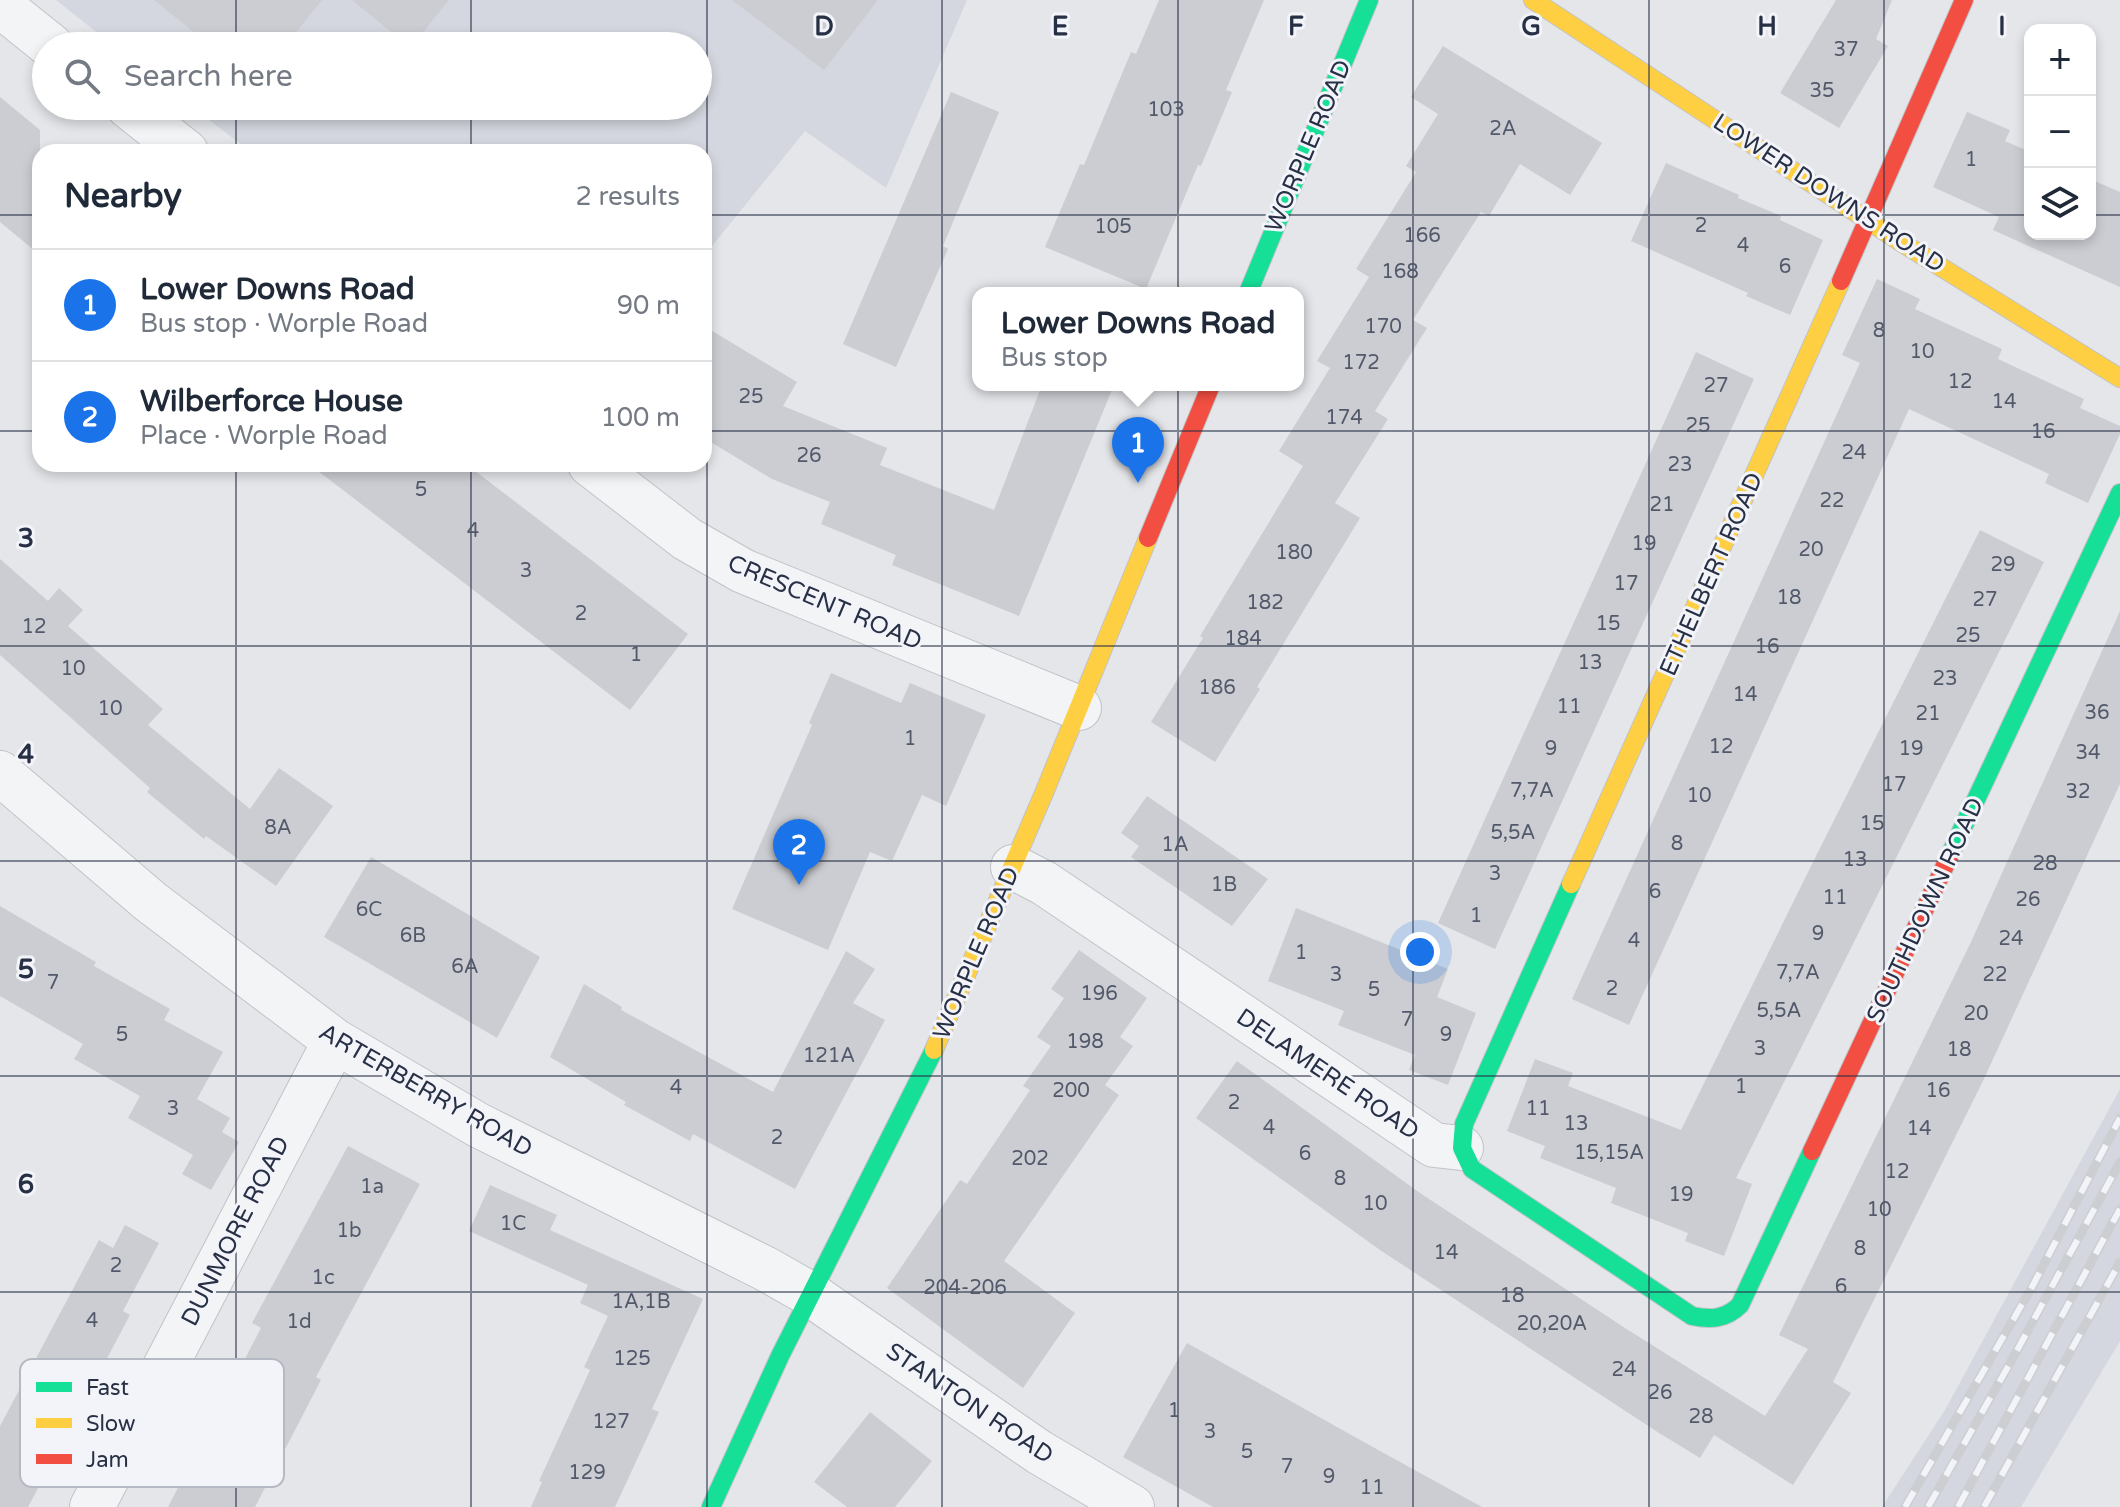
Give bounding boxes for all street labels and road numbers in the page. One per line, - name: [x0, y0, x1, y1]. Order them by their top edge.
- street label: WORPLE ROAD: [1259, 56, 1358, 237]
- street label: LOWER DOWNS ROAD: [1707, 108, 1950, 279]
- street label: ETHELBERT ROAD: [1654, 468, 1769, 680]
- street label: CRESCENT ROAD: [723, 548, 926, 656]
- street label: SOUTHDOWN ROAD: [1861, 793, 1990, 1027]
- street label: WORPLE ROAD: [927, 863, 1026, 1044]
- street label: DELAMERE ROAD: [1231, 1003, 1424, 1146]
- street label: ARTERBERRY ROAD: [314, 1017, 538, 1163]
- street label: DUNMORE ROAD: [175, 1132, 296, 1331]
- street label: STANTON ROAD: [881, 1337, 1059, 1470]

